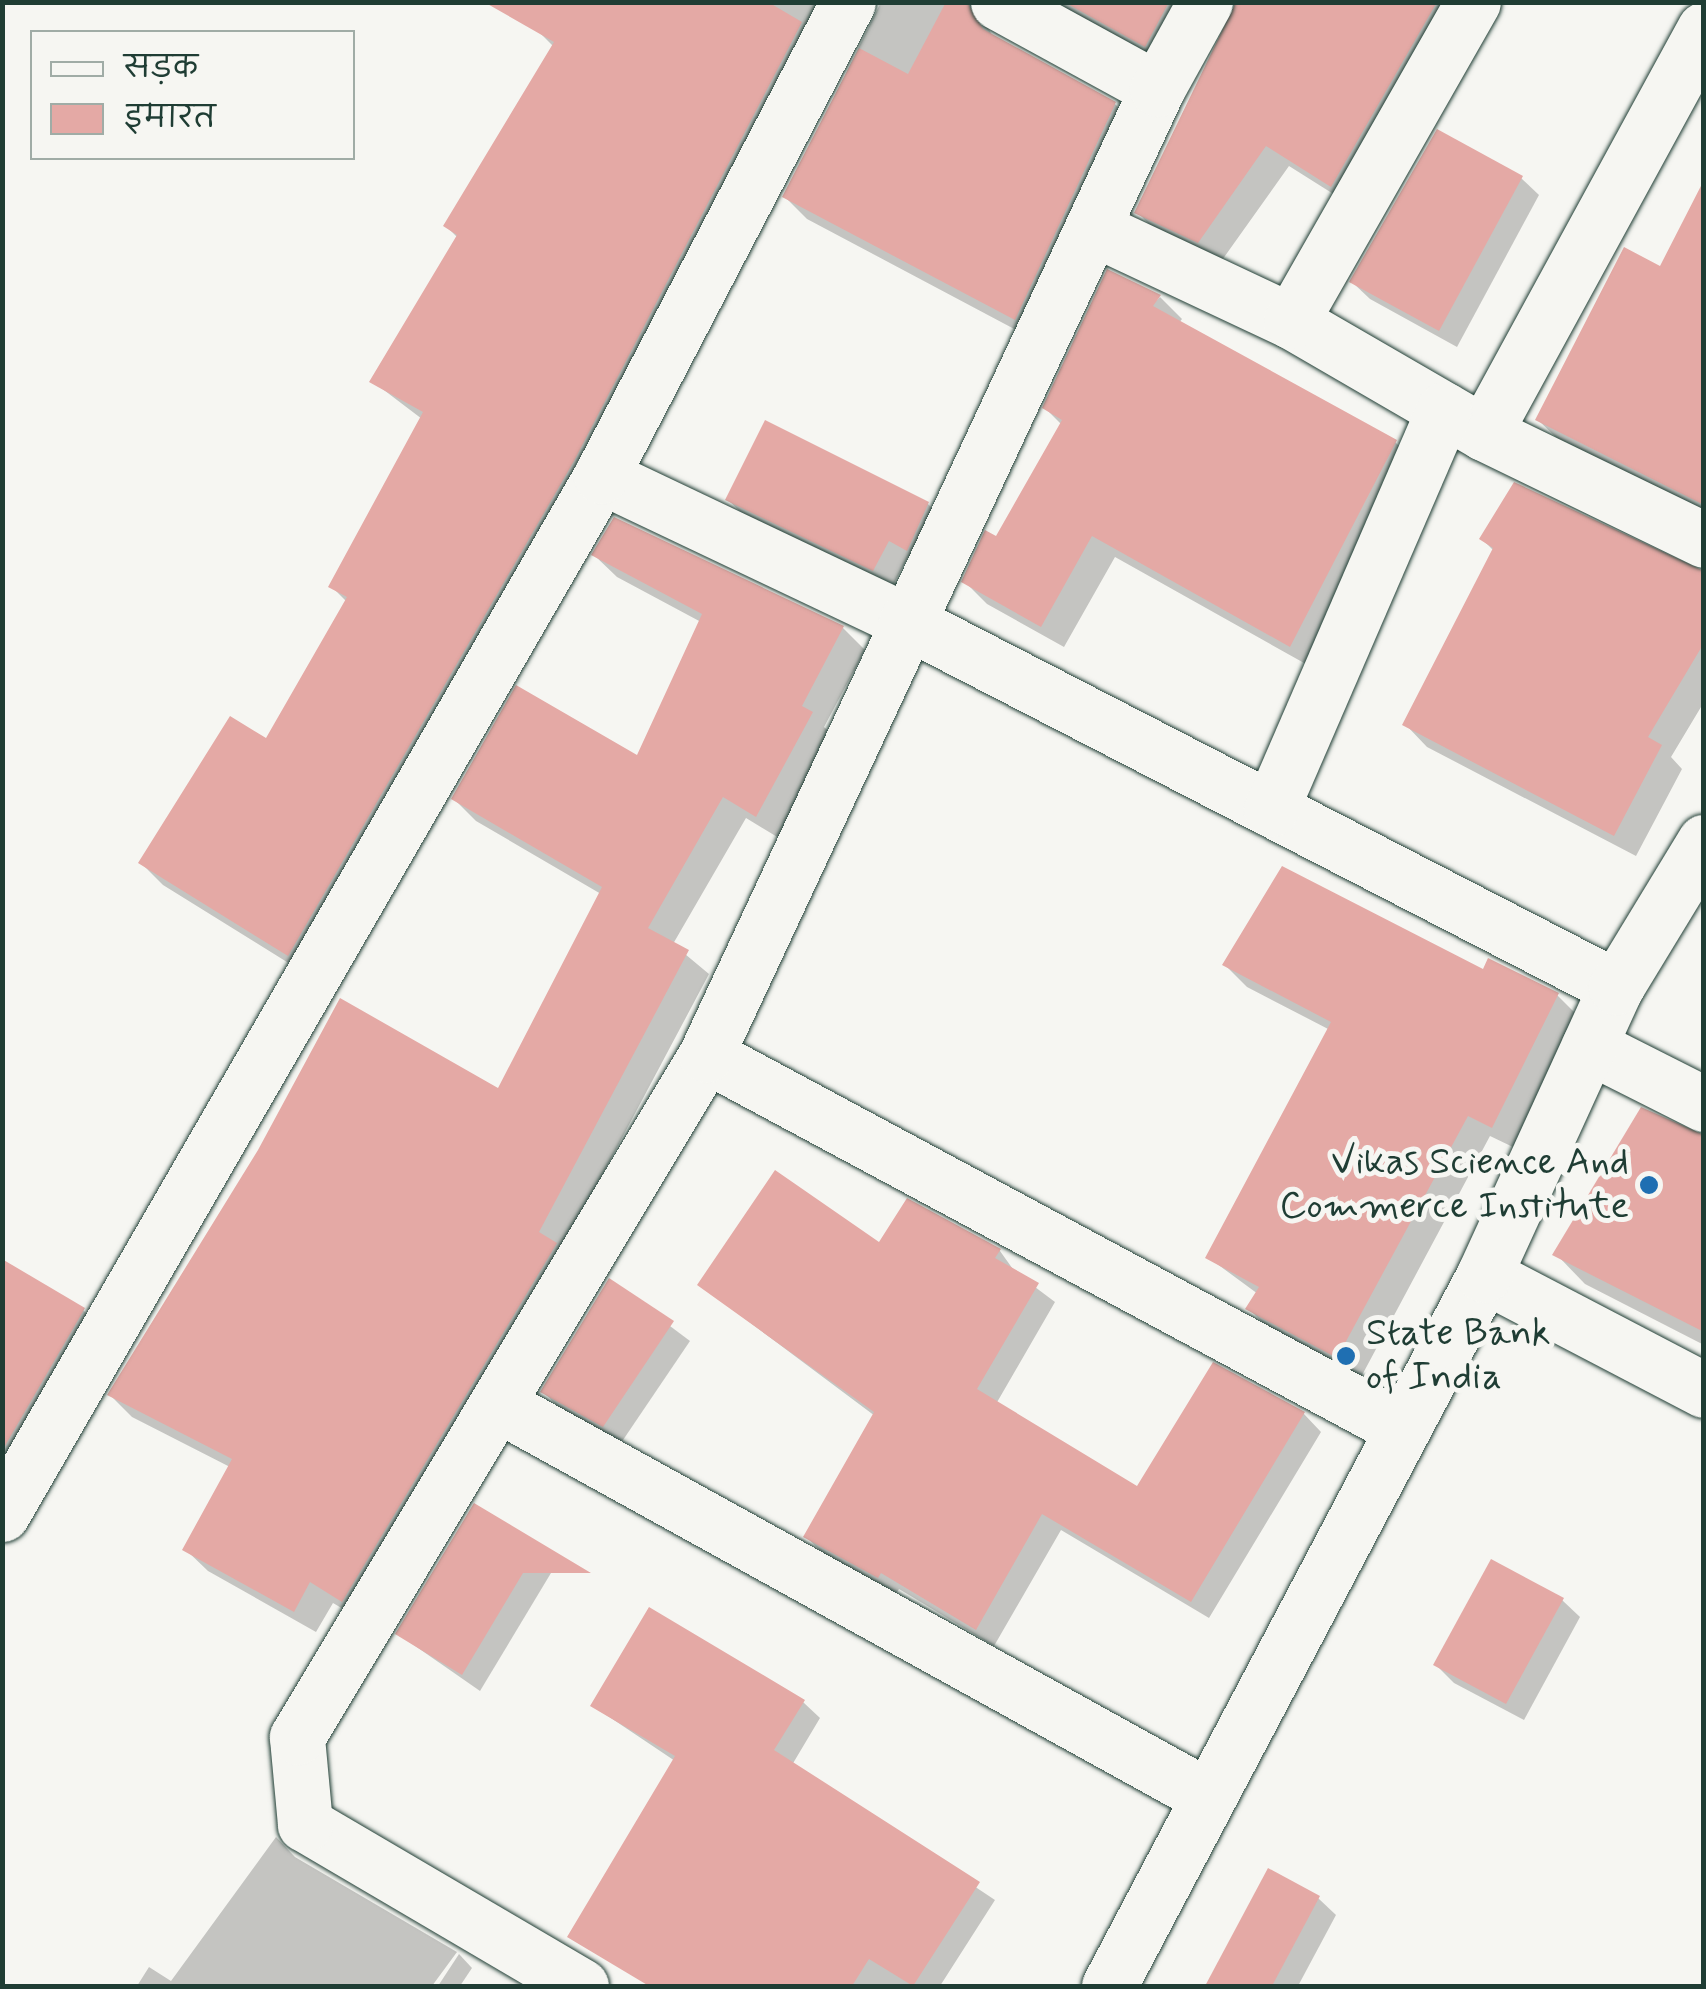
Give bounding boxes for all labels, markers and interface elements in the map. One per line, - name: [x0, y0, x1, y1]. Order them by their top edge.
- legend: [30, 30, 355, 160]
- text: सड़क: [124, 49, 198, 88]
- text: इमारत: [124, 99, 216, 138]
- place label: Vikas Science And Commerce Institute: [1279, 1140, 1629, 1230]
- marker: Vikas Science And Commerce Institute: [1638, 1174, 1660, 1196]
- place label: State Bank of India: [1366, 1311, 1548, 1400]
- marker: State Bank of India: [1335, 1345, 1357, 1367]

